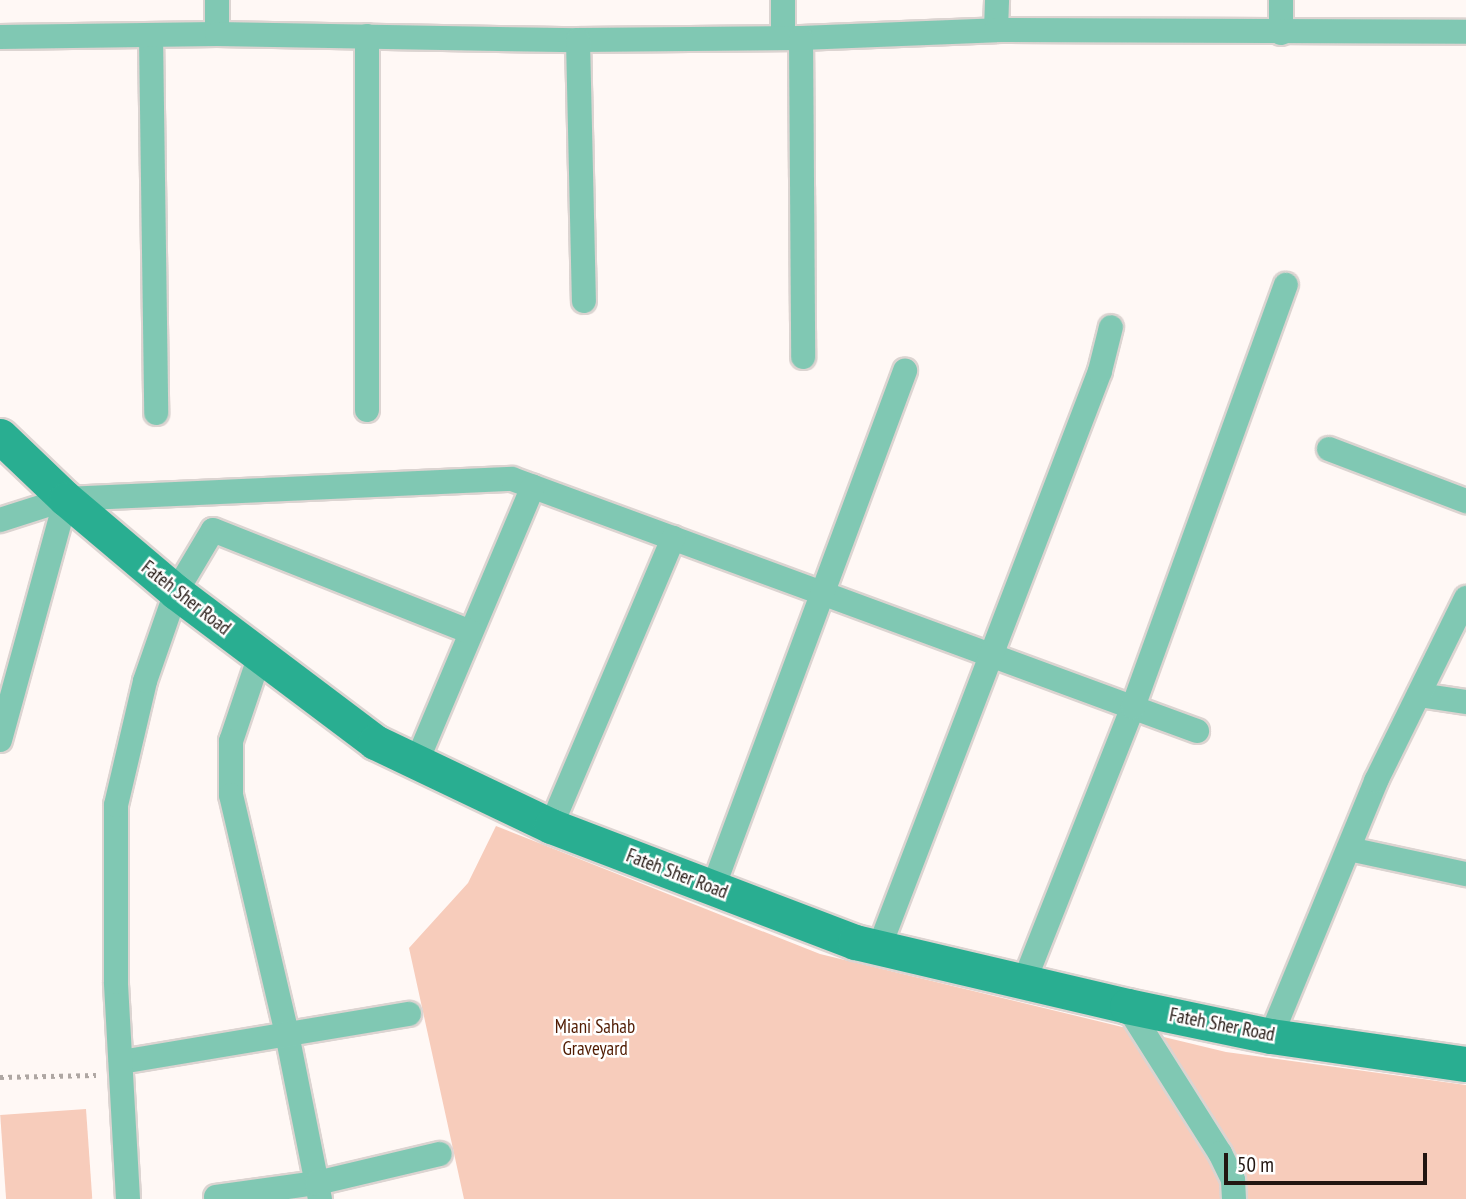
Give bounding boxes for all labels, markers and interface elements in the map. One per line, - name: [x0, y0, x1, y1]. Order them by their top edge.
- street label: Fateh Sher Road: [137, 556, 235, 640]
- street label: Fateh Sher Road: [623, 844, 731, 904]
- street label: Fateh Sher Road: [1167, 1004, 1277, 1046]
- park label: Miani Sahab Graveyard: [555, 1016, 635, 1060]
- scale bar: [1228, 1140, 1431, 1184]
- text: 50 m: [1237, 1151, 1274, 1178]

